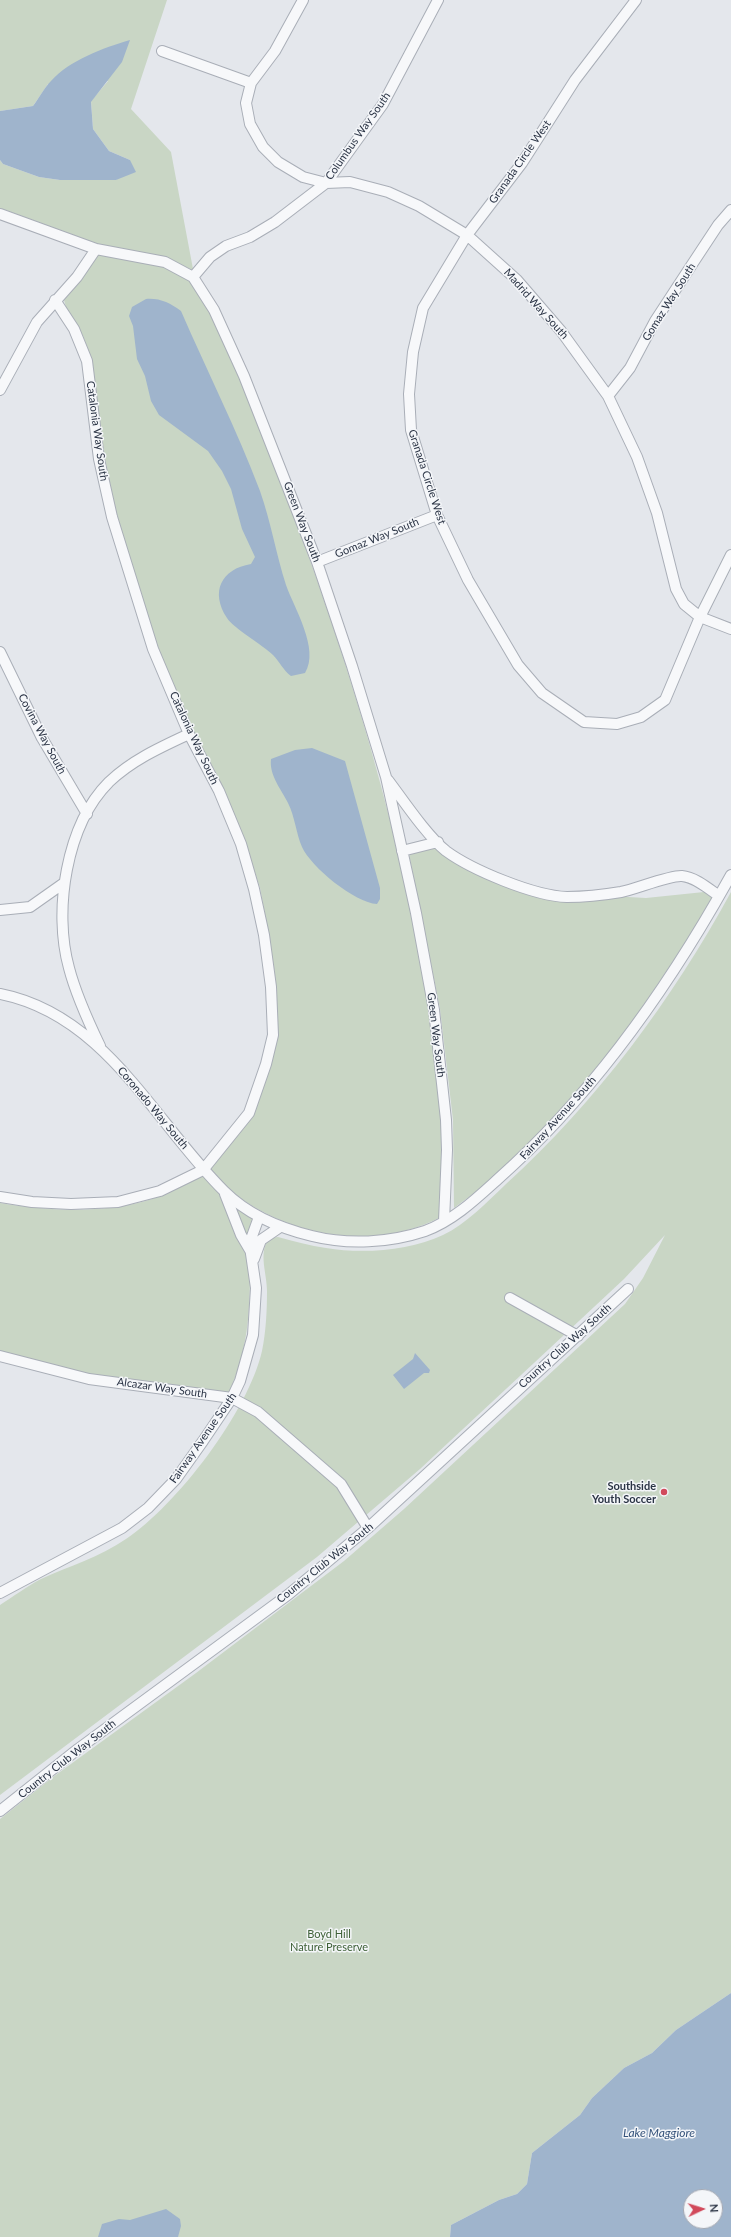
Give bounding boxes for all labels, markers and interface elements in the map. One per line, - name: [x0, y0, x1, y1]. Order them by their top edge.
- street label: Columbus Way South: [323, 90, 393, 182]
- street label: Granada Circle West: [486, 118, 554, 206]
- street label: Gomaz Way South: [640, 261, 698, 343]
- street label: Madrid Way South: [501, 266, 571, 342]
- street label: Catalonia Way South: [83, 380, 111, 482]
- street label: Granada Circle West: [405, 428, 449, 526]
- street label: Green Way South: [281, 480, 323, 564]
- street label: Gomaz Way South: [333, 515, 421, 561]
- street label: Catalonia Way South: [167, 689, 221, 787]
- street label: Covina Way South: [15, 692, 69, 776]
- street label: Green Way South: [424, 992, 448, 1078]
- street label: Coronado Way South: [115, 1064, 191, 1152]
- street label: Fairway Avenue South: [517, 1074, 599, 1162]
- street label: Country Club Way South: [516, 1301, 614, 1391]
- street label: Alcazar Way South: [116, 1375, 208, 1401]
- street label: Fairway Avenue South: [167, 1390, 239, 1486]
- place label: Southside Youth Soccer: [592, 1479, 656, 1505]
- marker: Southside Youth Soccer: [659, 1487, 669, 1497]
- street label: Country Club Way South: [274, 1520, 376, 1606]
- street label: Country Club Way South: [16, 1717, 118, 1801]
- park label: Boyd Hill Nature Preserve: [290, 1927, 368, 1953]
- water label: Lake Maggiore: [623, 2126, 695, 2140]
- north arrow: [683, 2189, 723, 2229]
- text: N: [708, 2204, 721, 2213]

